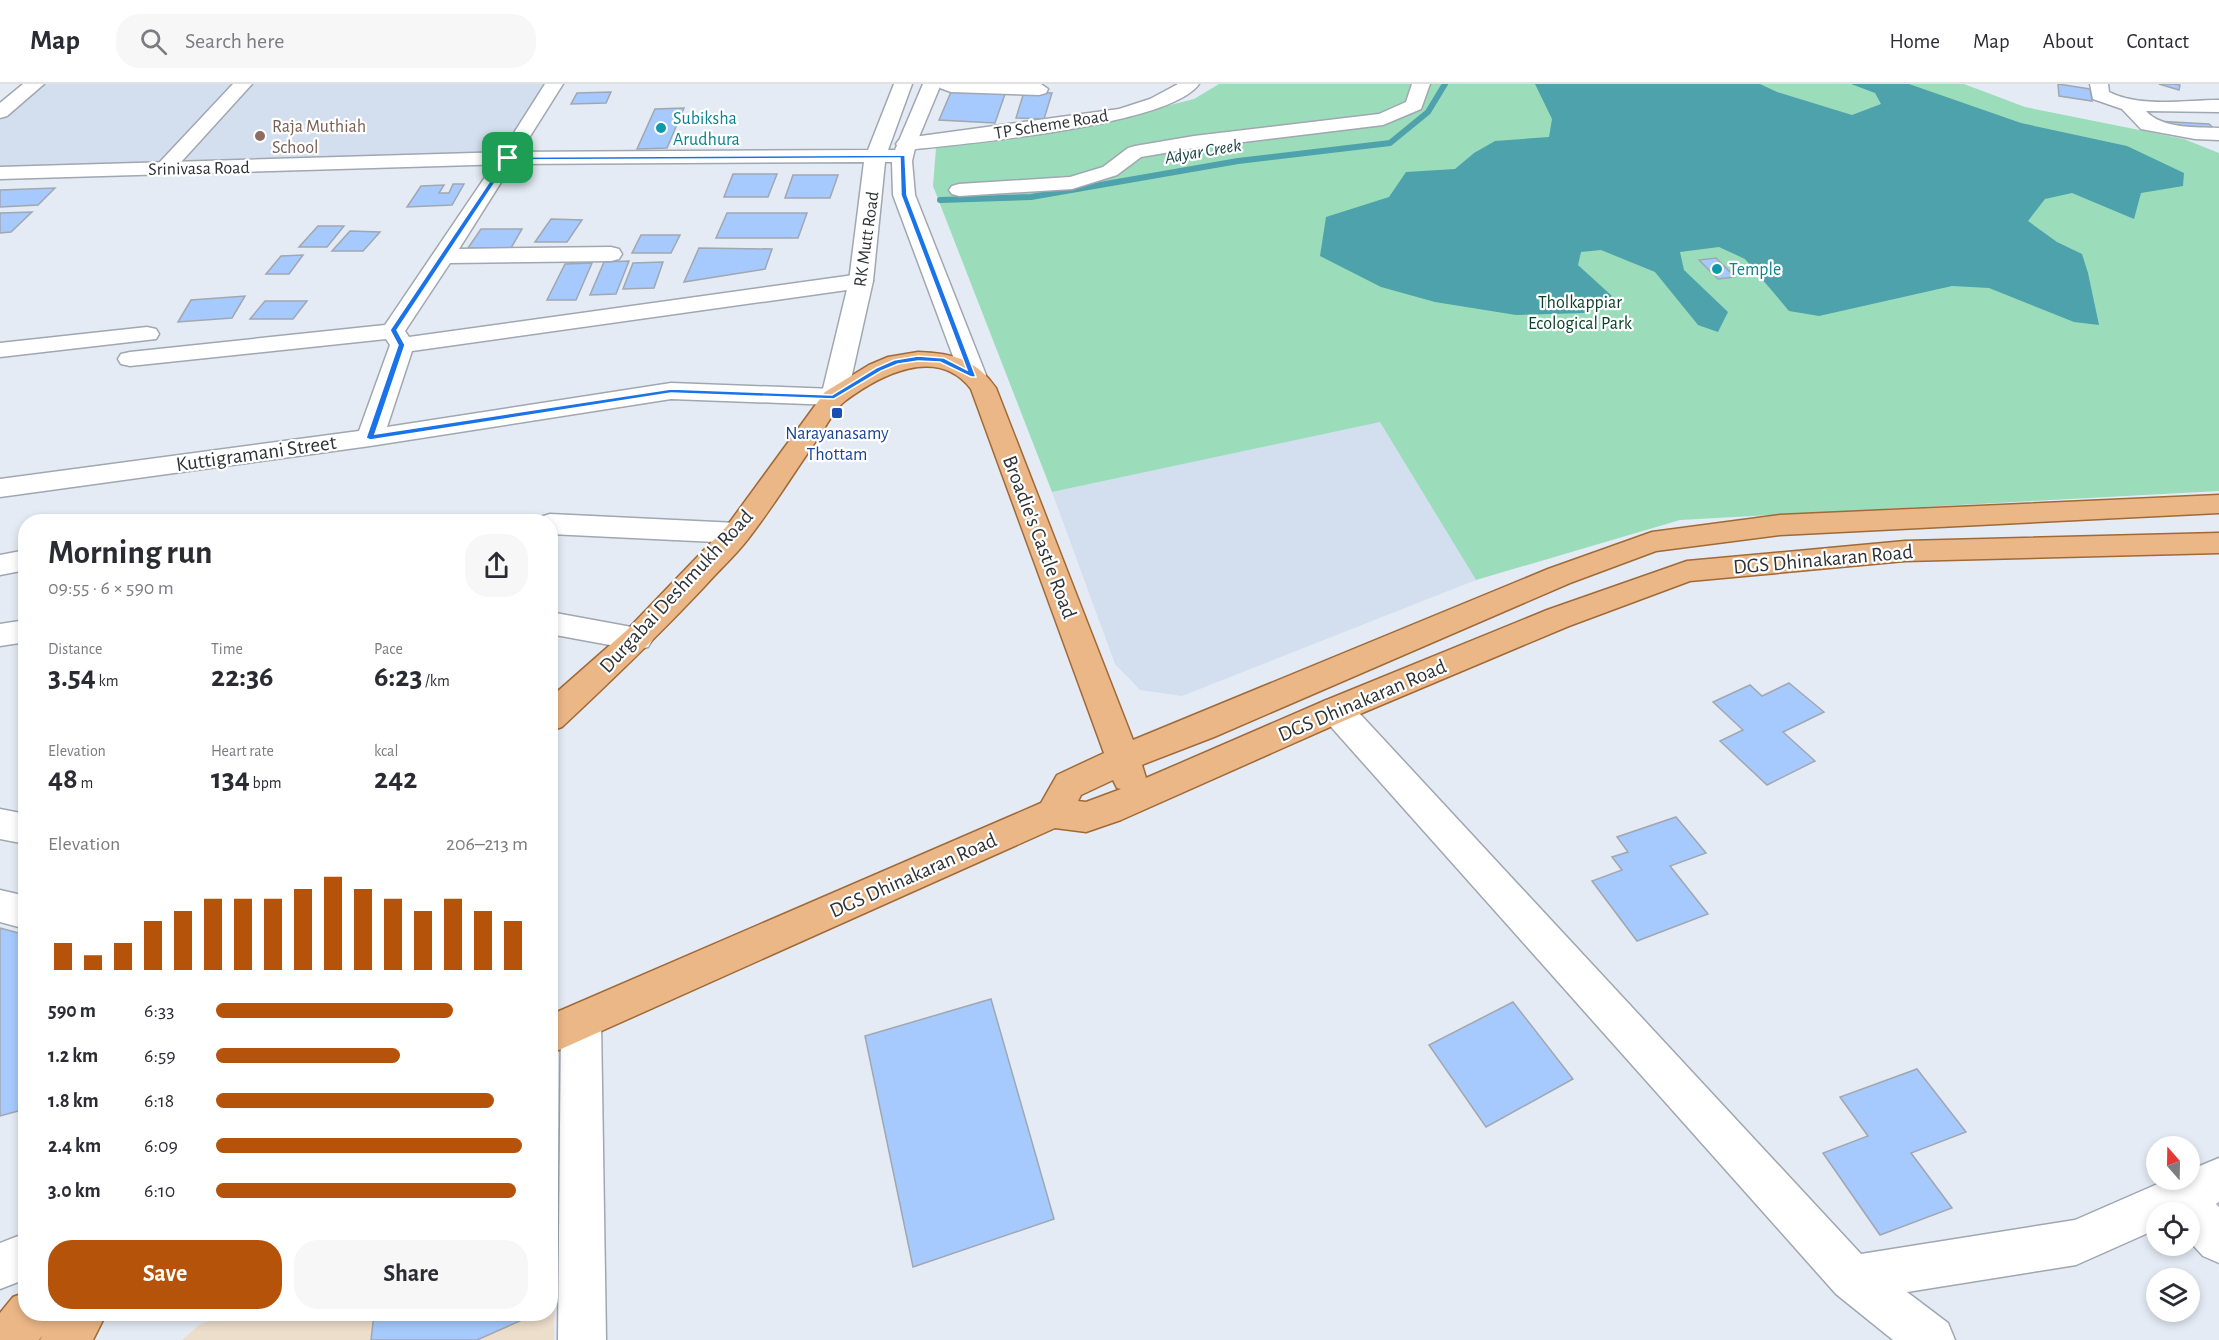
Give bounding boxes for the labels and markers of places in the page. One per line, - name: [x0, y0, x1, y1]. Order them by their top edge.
- place label: Subiksha Arudhura: [673, 110, 740, 149]
- place label: Raja Muthiah School: [272, 118, 366, 157]
- marker: Subiksha Arudhura: [654, 121, 668, 135]
- marker: Raja Muthiah School: [253, 129, 267, 143]
- pin: [482, 132, 533, 183]
- place label: Temple: [1729, 261, 1781, 279]
- marker: Temple: [1710, 262, 1724, 276]
- marker: Narayanasamy Thottam: [830, 406, 844, 420]
- place label: Narayanasamy Thottam: [785, 425, 889, 464]

